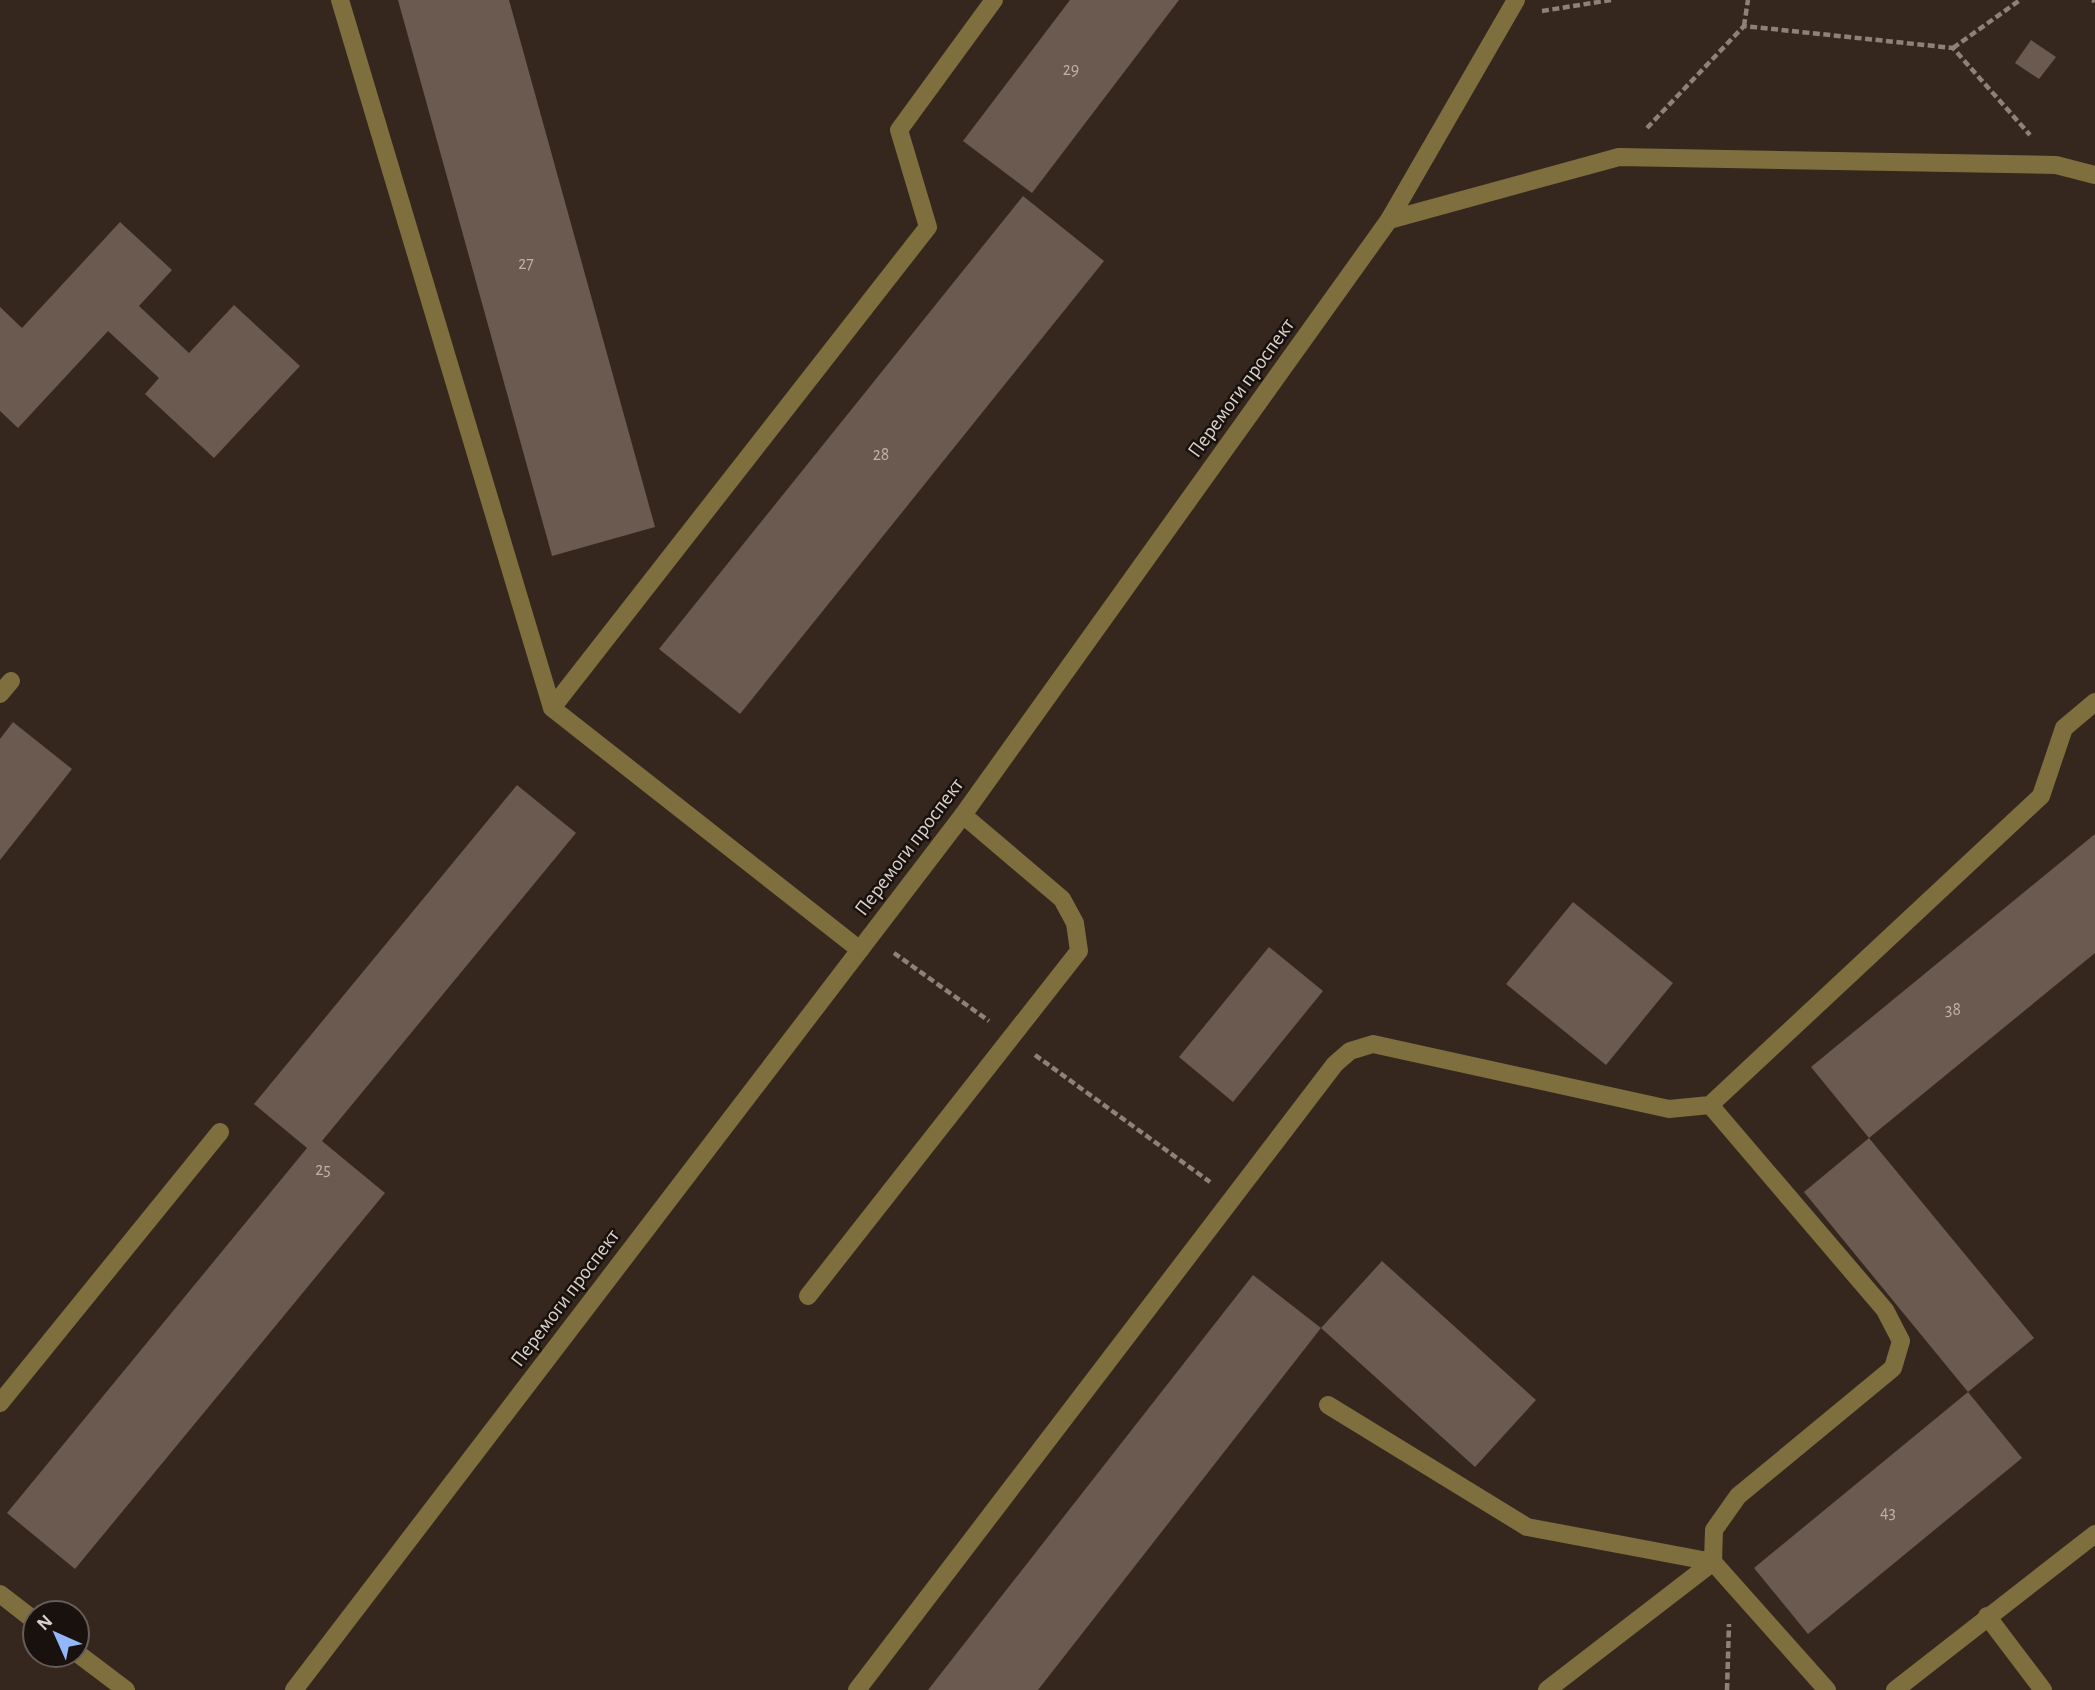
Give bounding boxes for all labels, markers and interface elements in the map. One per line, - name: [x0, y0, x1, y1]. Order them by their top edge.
- house number: 29: [1063, 61, 1079, 79]
- house number: 27: [518, 255, 534, 273]
- street label: Перемоги проспект: [1184, 314, 1299, 461]
- house number: 28: [873, 446, 889, 464]
- street label: Перемоги проспект: [851, 774, 968, 920]
- house number: 38: [1945, 1001, 1961, 1019]
- house number: 25: [315, 1161, 331, 1179]
- street label: Перемоги проспект: [507, 1225, 624, 1371]
- house number: 43: [1880, 1504, 1896, 1522]
- north arrow: [21, 1599, 91, 1669]
- text: N: [34, 1612, 56, 1634]

